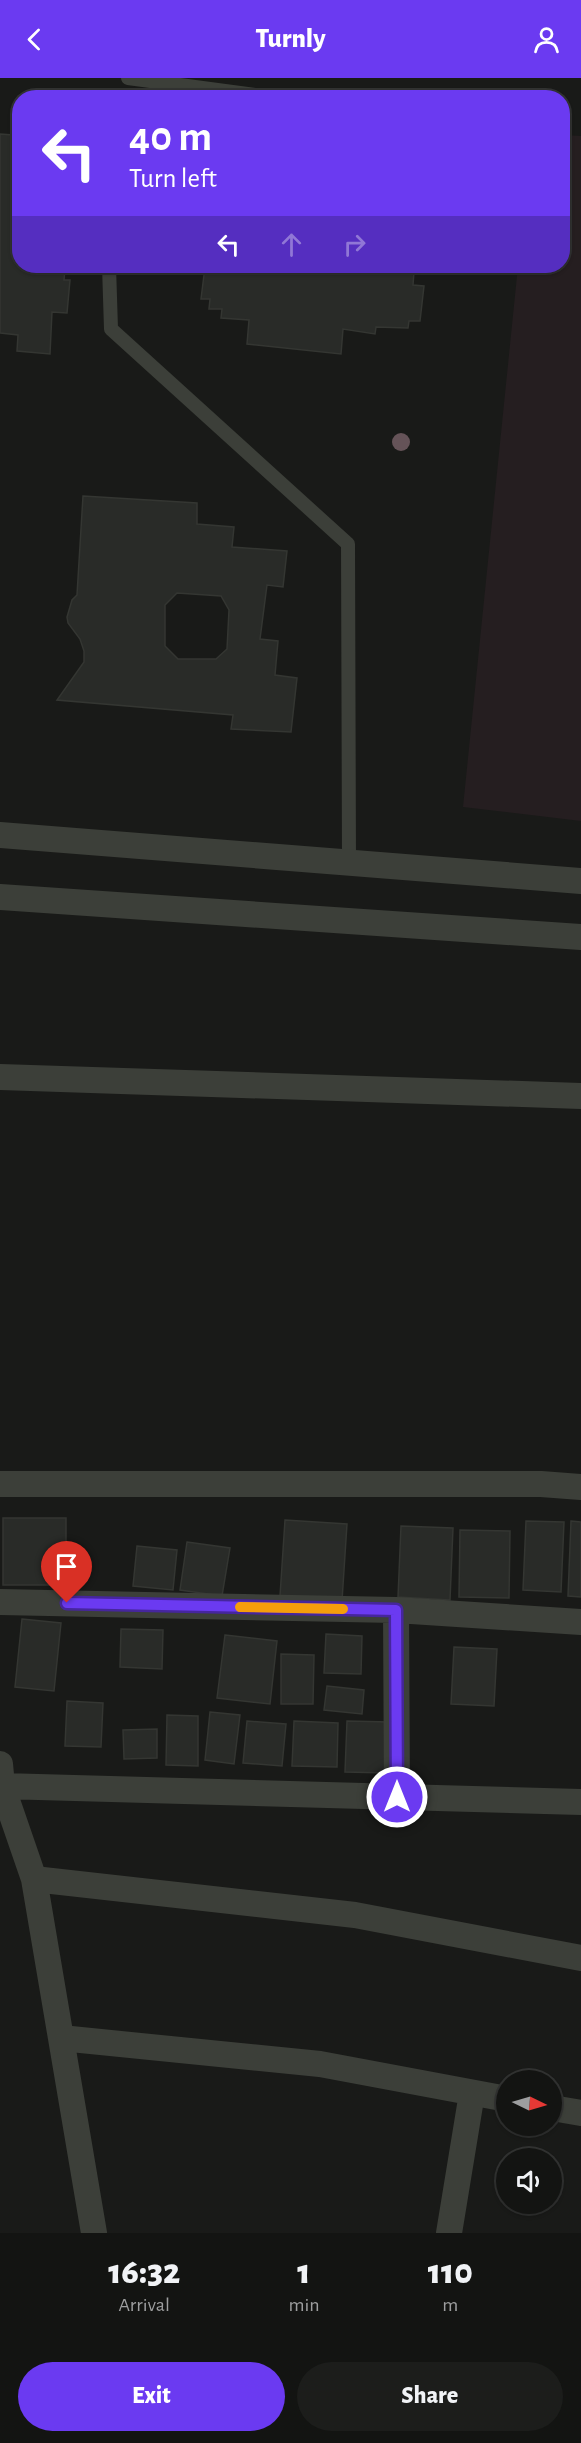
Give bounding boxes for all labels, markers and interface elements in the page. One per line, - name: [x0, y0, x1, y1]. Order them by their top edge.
- icon: back: [18, 23, 51, 56]
- icon: person: [530, 23, 563, 56]
- text: Turnly: [255, 25, 326, 52]
- icon: left: [30, 114, 108, 192]
- text: 40 m: [129, 116, 212, 158]
- text: Turn left: [129, 165, 217, 192]
- icon: left: [212, 228, 245, 261]
- icon: ahead: [275, 228, 308, 261]
- icon: right: [338, 228, 371, 261]
- pin: [41, 1541, 92, 1603]
- icon: arrive: [50, 1550, 83, 1583]
- position arrow: [365, 1765, 429, 1829]
- north arrow: [496, 2070, 562, 2136]
- map controls: [496, 2070, 562, 2214]
- button: sound: [496, 2148, 562, 2214]
- text: 16:32: [108, 2254, 180, 2290]
- text: 1: [297, 2254, 311, 2290]
- text: 110: [428, 2254, 473, 2290]
- text: Arrival: [118, 2295, 170, 2315]
- text: min: [288, 2295, 320, 2315]
- text: m: [442, 2295, 458, 2315]
- button: Exit: [18, 2362, 285, 2431]
- button: Share: [297, 2362, 563, 2431]

